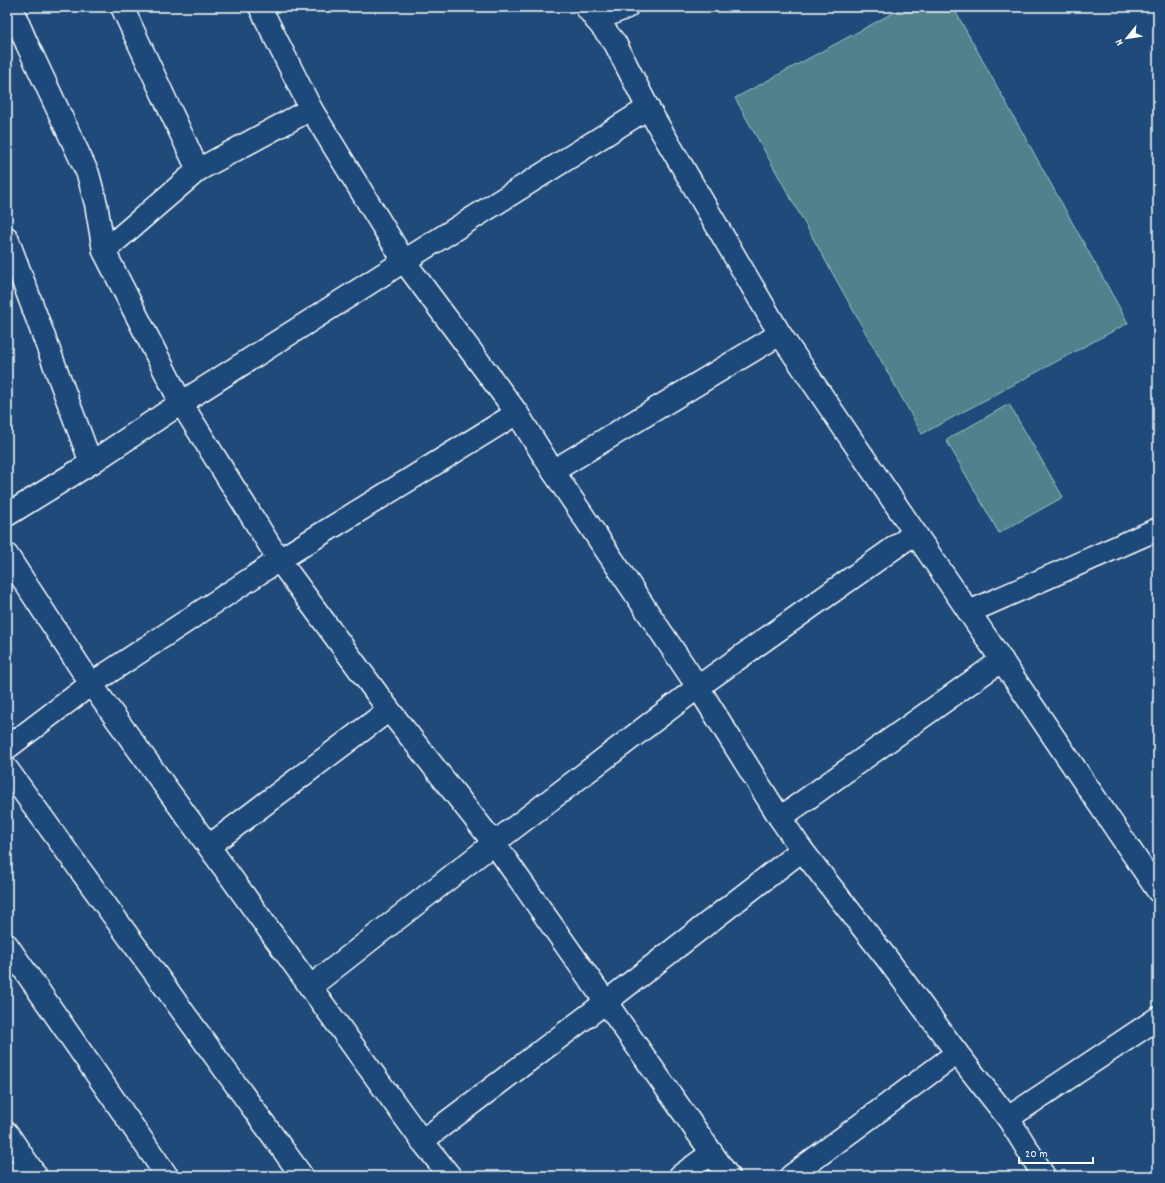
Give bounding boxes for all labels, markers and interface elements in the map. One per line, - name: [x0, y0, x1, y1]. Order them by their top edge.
- north arrow: [1107, 18, 1147, 58]
- text: N: [1112, 35, 1128, 48]
- scale bar: [1019, 1139, 1093, 1165]
- text: 20 m: [1025, 1146, 1048, 1163]

